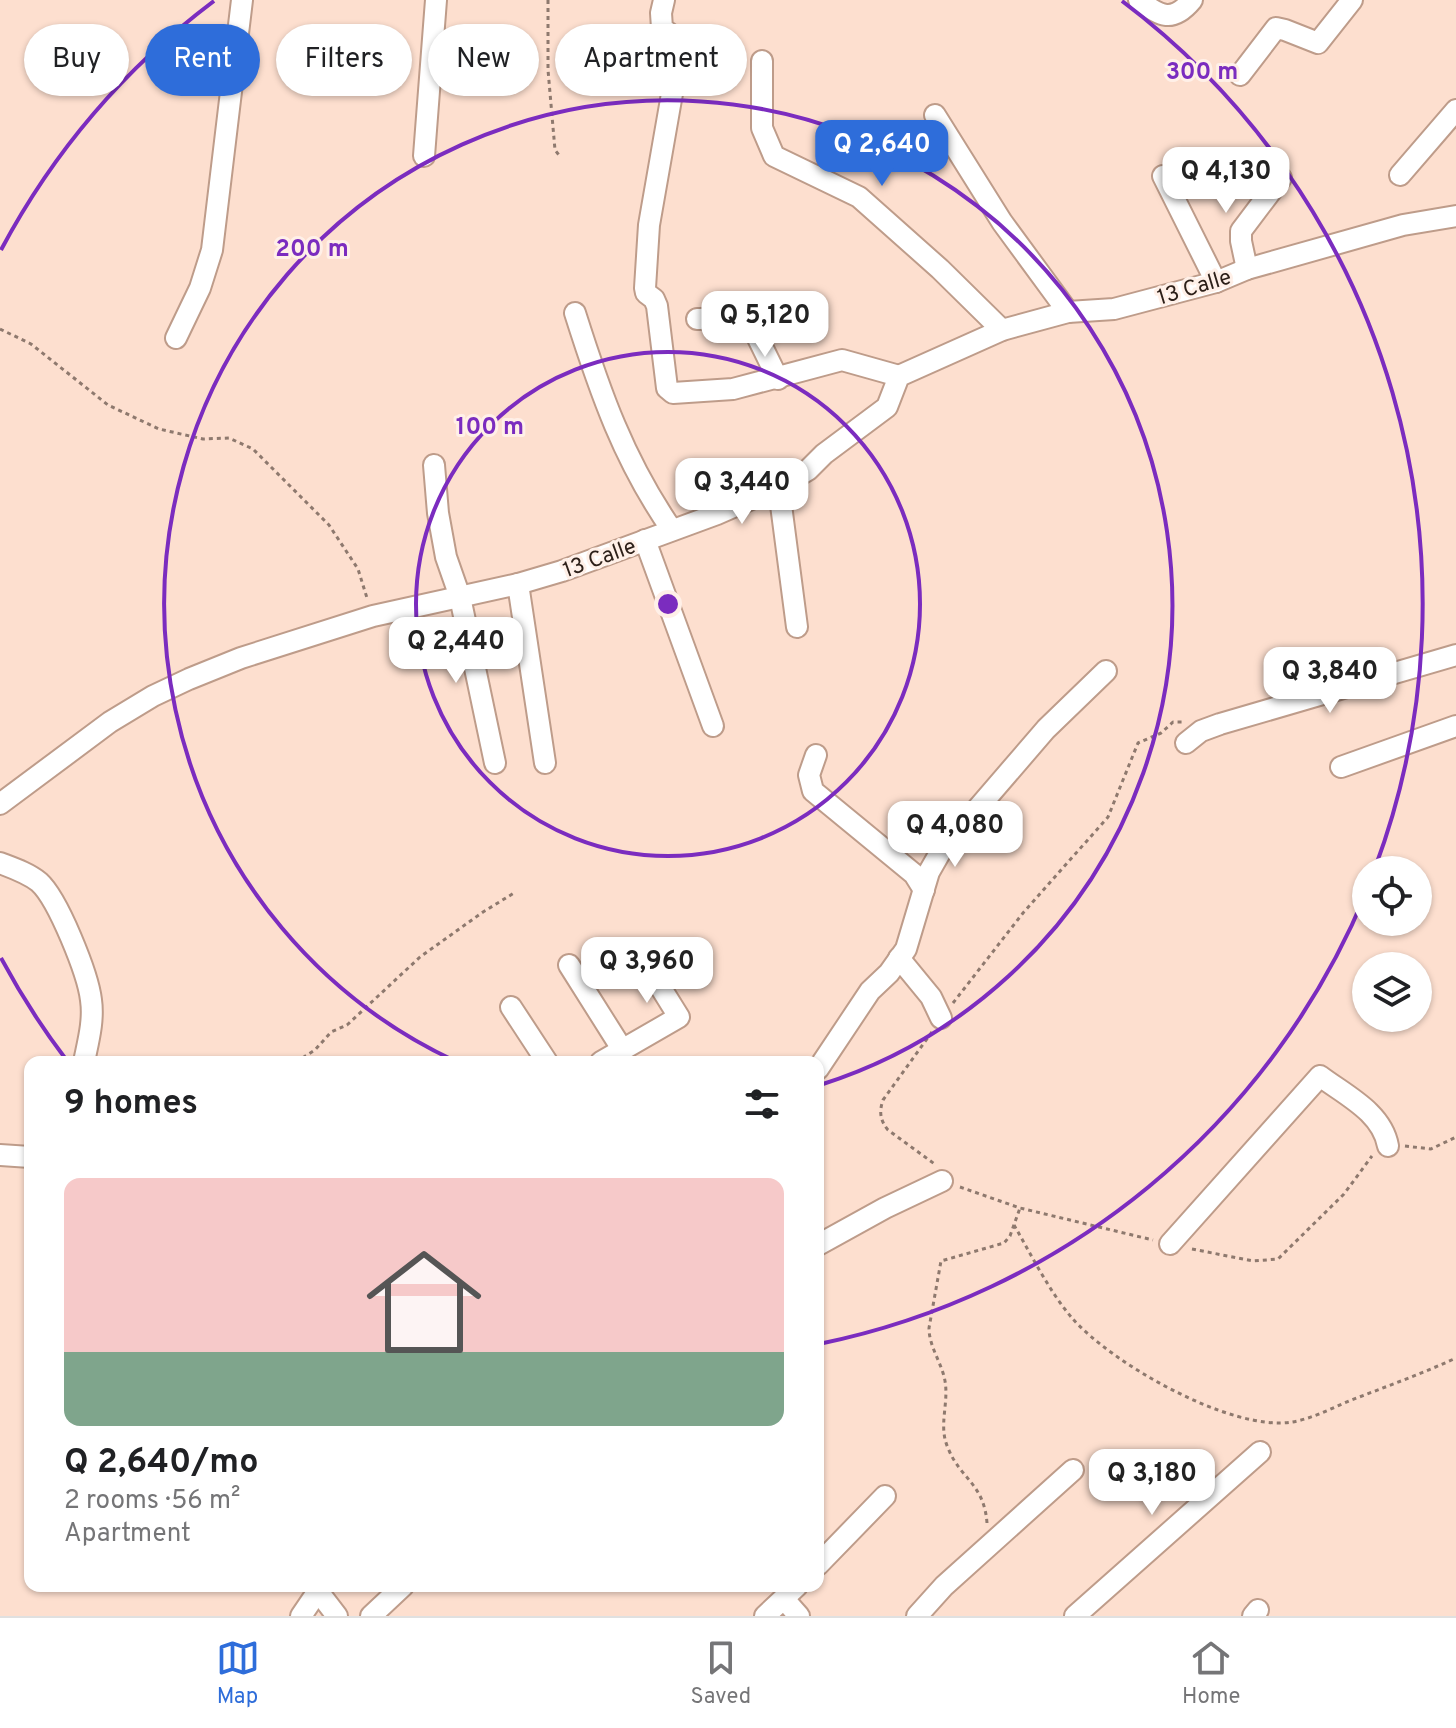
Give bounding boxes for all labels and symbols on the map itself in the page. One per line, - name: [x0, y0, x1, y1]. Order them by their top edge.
- text: 300 m: [1166, 58, 1238, 88]
- pin: Q 2,640: [808, 120, 956, 188]
- pin: Q 4,130: [1152, 147, 1300, 215]
- text: 200 m: [275, 235, 349, 265]
- street label: 13 Calle: [1155, 264, 1235, 312]
- pin: Q 5,120: [691, 291, 839, 359]
- text: 100 m: [456, 413, 524, 443]
- pin: Q 3,440: [668, 458, 816, 526]
- street label: 13 Calle: [560, 534, 640, 585]
- centre of rings: [654, 590, 682, 618]
- pin: Q 2,440: [382, 617, 530, 685]
- pin: Q 3,840: [1256, 647, 1404, 715]
- pin: Q 4,080: [881, 801, 1029, 869]
- pin: Q 3,960: [573, 937, 721, 1005]
- pin: Q 3,180: [1078, 1449, 1226, 1517]

